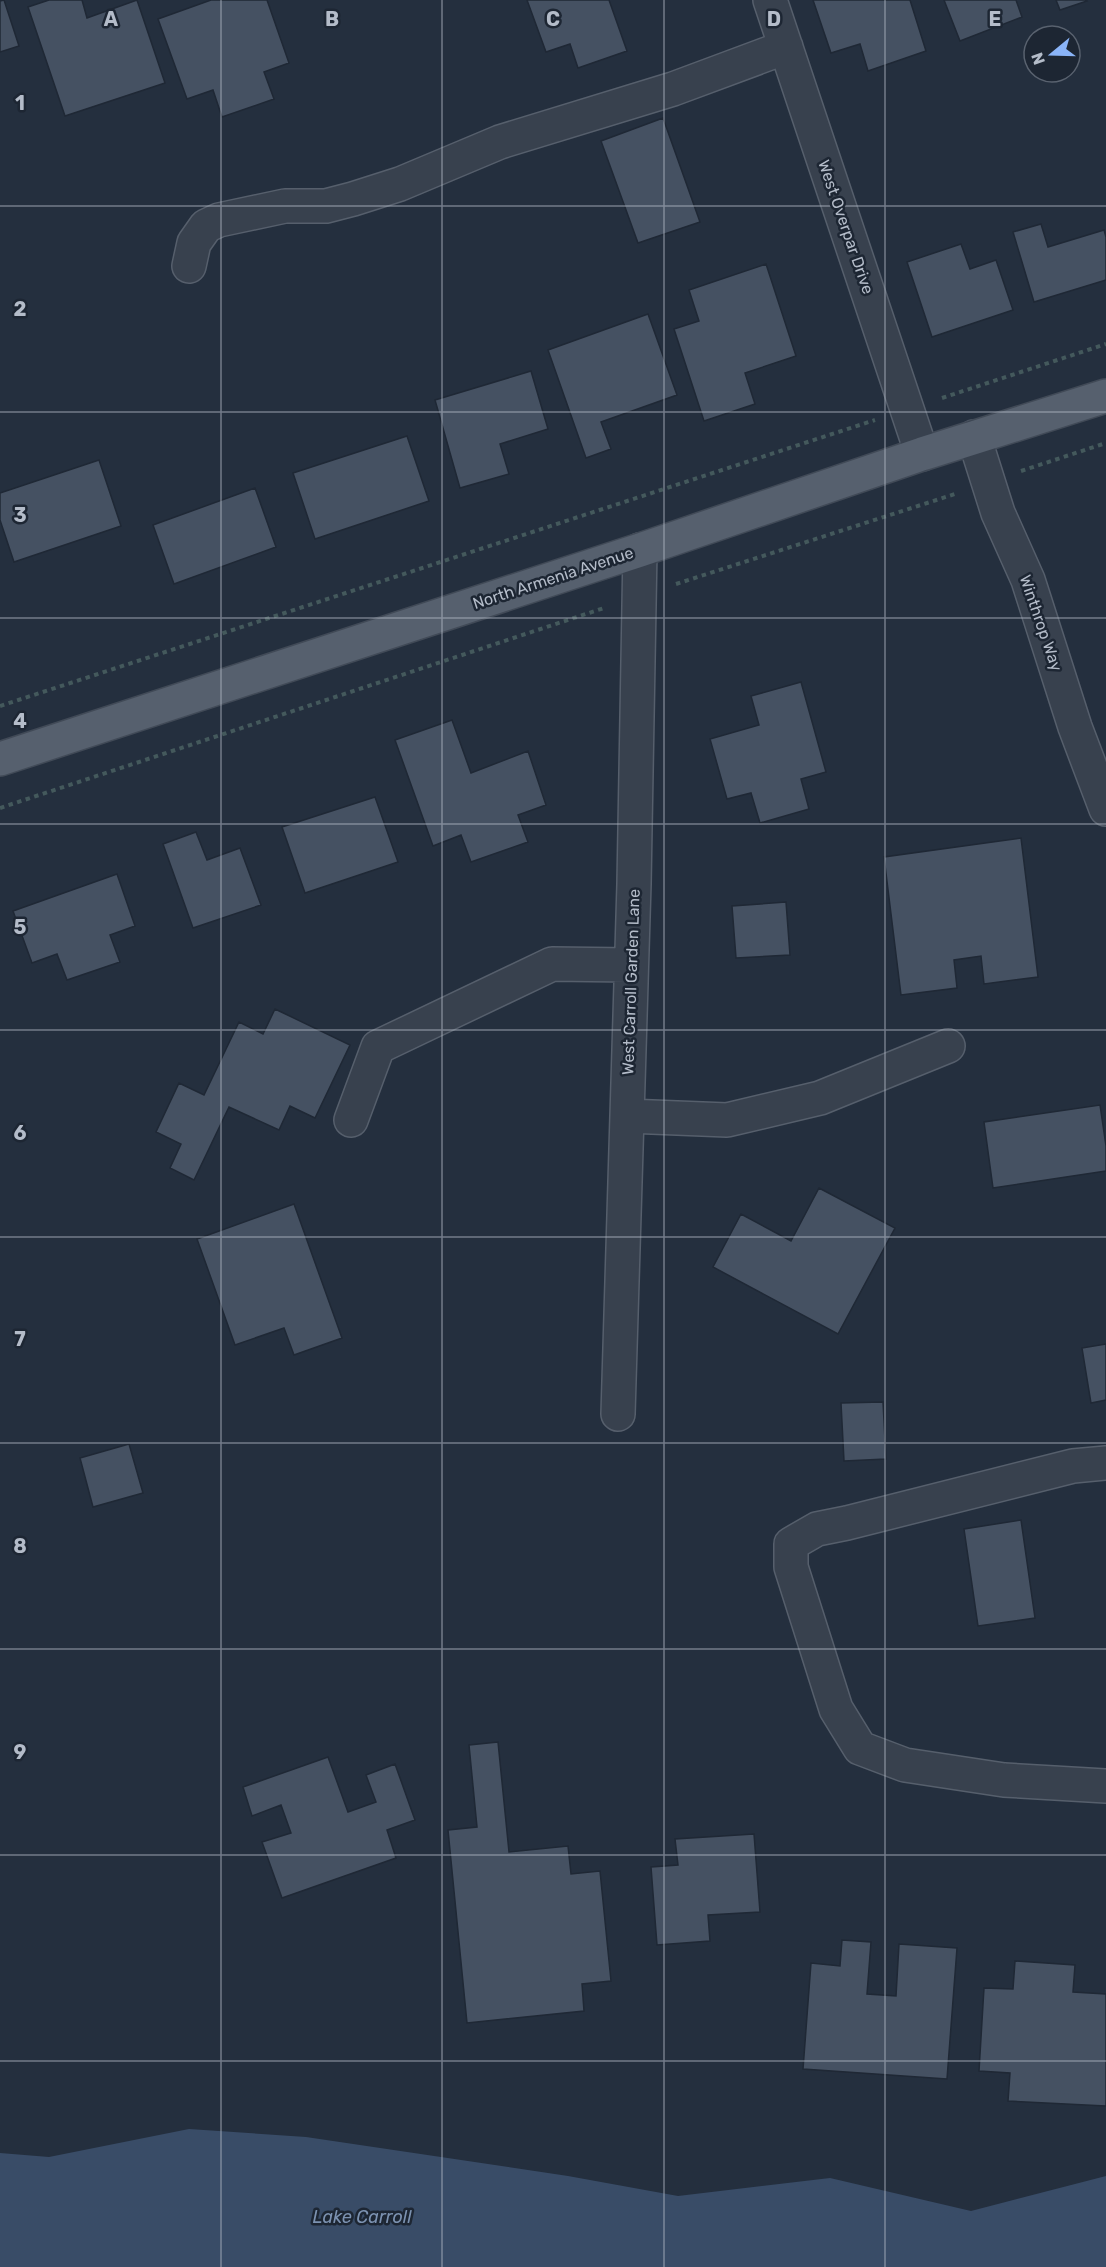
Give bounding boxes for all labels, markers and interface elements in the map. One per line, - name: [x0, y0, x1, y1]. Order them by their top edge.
- text: A: [104, 7, 119, 31]
- text: B: [325, 7, 339, 31]
- text: C: [546, 7, 560, 31]
- text: D: [767, 7, 781, 31]
- text: E: [989, 7, 1001, 31]
- north arrow: [1022, 24, 1082, 84]
- text: N: [1027, 50, 1049, 67]
- text: 1: [15, 91, 25, 115]
- street label: West Overpar Drive: [814, 157, 878, 297]
- text: 2: [14, 297, 27, 321]
- text: 3: [13, 503, 27, 527]
- street label: North Armenia Avenue: [470, 543, 636, 613]
- street label: Winthrop Way: [1016, 572, 1066, 674]
- text: 4: [13, 709, 27, 733]
- street label: West Carroll Garden Lane: [618, 889, 644, 1075]
- text: 5: [14, 915, 27, 939]
- text: 6: [13, 1121, 27, 1145]
- text: 7: [14, 1327, 26, 1351]
- text: 8: [13, 1534, 27, 1558]
- text: 9: [14, 1740, 27, 1764]
- water label: Lake Carroll: [312, 2206, 412, 2228]

